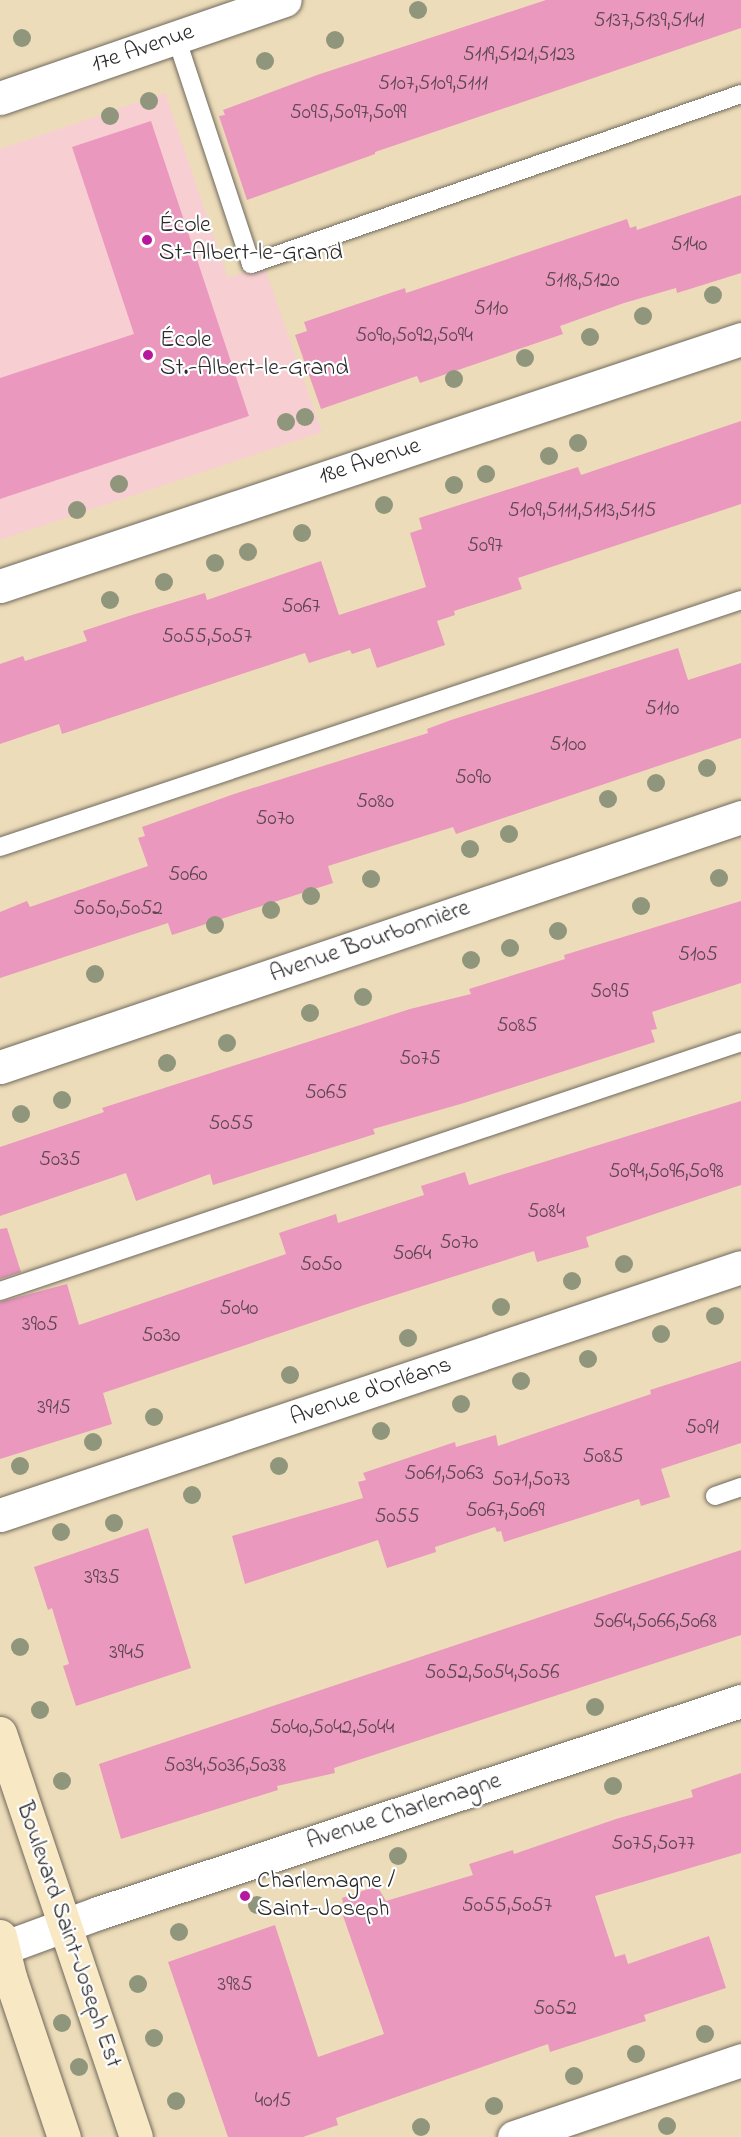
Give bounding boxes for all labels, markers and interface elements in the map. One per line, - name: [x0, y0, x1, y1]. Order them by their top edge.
- house number: 5137,5139,5141: [594, 8, 704, 34]
- street label: 17e Avenue: [88, 18, 198, 80]
- house number: 5119,5121,5123: [463, 42, 575, 68]
- house number: 5107,5109,5111: [378, 71, 488, 97]
- house number: 5095,5097,5099: [290, 100, 406, 126]
- place label: École St-Albert-le-Grand: [159, 212, 343, 268]
- house number: 5140: [671, 232, 707, 258]
- marker: École St-Albert-le-Grand: [140, 233, 154, 247]
- house number: 5118,5120: [544, 268, 620, 294]
- house number: 5110: [474, 296, 508, 322]
- house number: 5090,5092,5094: [355, 323, 473, 349]
- place label: École St.-Albert-le-Grand: [160, 327, 349, 383]
- marker: École St.-Albert-le-Grand: [141, 348, 155, 362]
- street label: 18e Avenue: [316, 432, 424, 492]
- house number: 5109,5111,5113,5115: [508, 498, 656, 524]
- house number: 5097: [467, 533, 503, 559]
- house number: 5067: [282, 594, 320, 620]
- house number: 5055,5057: [162, 624, 252, 650]
- house number: 5110: [645, 696, 679, 722]
- house number: 5100: [550, 732, 586, 758]
- house number: 5090: [455, 765, 491, 791]
- house number: 5080: [356, 789, 394, 815]
- house number: 5070: [256, 806, 294, 832]
- house number: 5060: [168, 862, 208, 888]
- street label: Avenue Bourbonnière: [266, 894, 474, 990]
- house number: 5050,5052: [73, 896, 163, 922]
- house number: 5105: [678, 942, 718, 968]
- house number: 5095: [590, 979, 630, 1005]
- house number: 5085: [497, 1013, 537, 1039]
- house number: 5075: [399, 1046, 441, 1072]
- house number: 5065: [305, 1080, 347, 1106]
- house number: 5055: [208, 1111, 254, 1137]
- house number: 5035: [39, 1147, 81, 1173]
- house number: 5094,5096,5098: [608, 1159, 724, 1185]
- house number: 5084: [527, 1199, 565, 1225]
- house number: 5070: [440, 1230, 478, 1256]
- house number: 5064: [393, 1241, 431, 1267]
- house number: 5050: [300, 1252, 342, 1278]
- house number: 5040: [220, 1296, 258, 1322]
- house number: 3905: [22, 1312, 58, 1338]
- house number: 5030: [142, 1323, 180, 1349]
- street label: Avenue d'Orléans: [287, 1351, 455, 1433]
- house number: 3915: [37, 1395, 71, 1421]
- house number: 5091: [685, 1415, 719, 1441]
- house number: 5085: [583, 1444, 623, 1470]
- house number: 5061,5063: [404, 1461, 484, 1487]
- house number: 5071,5073: [492, 1467, 570, 1493]
- house number: 5067,5069: [465, 1498, 545, 1524]
- house number: 5055: [374, 1504, 420, 1530]
- house number: 3935: [84, 1565, 120, 1591]
- house number: 5064,5066,5068: [593, 1609, 717, 1635]
- house number: 3945: [109, 1640, 145, 1666]
- house number: 5052,5054,5056: [425, 1660, 559, 1686]
- house number: 5040,5042,5044: [270, 1715, 394, 1741]
- house number: 5034,5036,5038: [164, 1753, 286, 1779]
- street label: Avenue Charlemagne: [303, 1767, 505, 1857]
- street label: Boulevard Saint-Joseph Est: [9, 1798, 127, 2072]
- house number: 5075,5077: [611, 1831, 695, 1857]
- place label: Charlemagne / Saint-Joseph: [257, 1868, 395, 1924]
- marker: Charlemagne / Saint-Joseph: [238, 1889, 252, 1903]
- house number: 5055,5057: [462, 1893, 552, 1919]
- house number: 3985: [218, 1972, 252, 1998]
- house number: 5052: [533, 1996, 577, 2022]
- house number: 4015: [255, 2088, 291, 2114]

